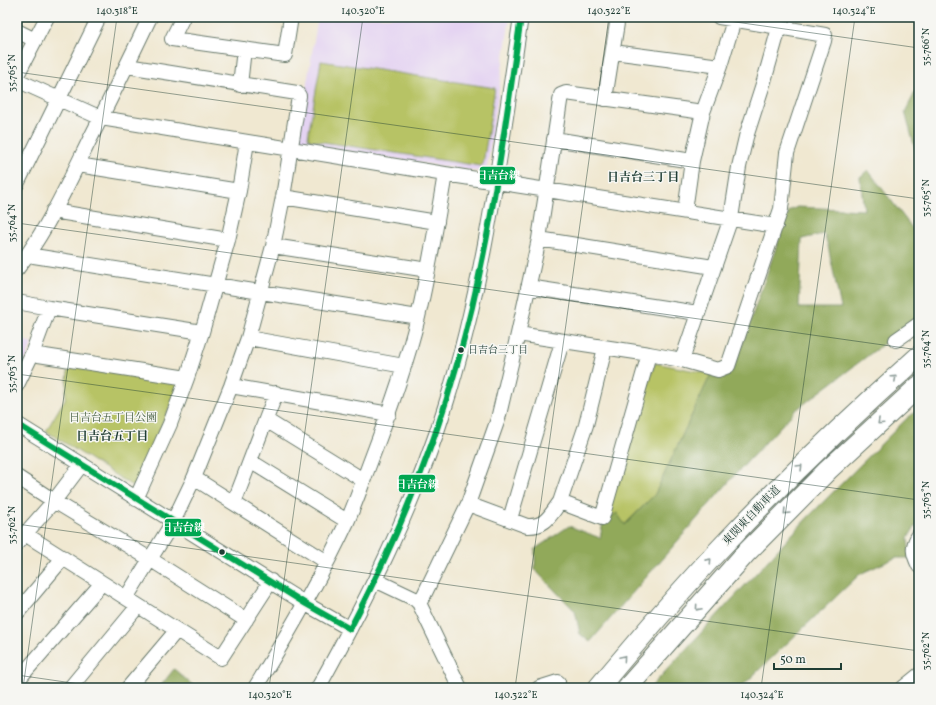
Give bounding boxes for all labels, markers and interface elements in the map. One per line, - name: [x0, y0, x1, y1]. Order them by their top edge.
- text: 140.318°E: [96, 4, 138, 18]
- text: 140.320°E: [341, 4, 385, 18]
- text: 140.322°E: [587, 4, 631, 18]
- text: 140.324°E: [832, 4, 876, 18]
- text: 35.766°N: [919, 27, 933, 66]
- text: 35.765°N: [5, 53, 19, 92]
- line badge: 日吉台線: [479, 166, 516, 185]
- text: 日吉台線: [476, 169, 521, 184]
- district label: 日吉台三丁目: [607, 170, 679, 186]
- text: 35.765°N: [919, 178, 933, 217]
- text: 35.764°N: [5, 203, 19, 242]
- text: 35.764°N: [919, 329, 933, 368]
- place label: 日吉台三丁目: [468, 343, 528, 357]
- marker: 日吉台三丁目: [456, 345, 466, 355]
- text: 35.763°N: [5, 354, 19, 393]
- one-way arrow: [889, 375, 897, 383]
- park label: 日吉台五丁目公園: [69, 411, 157, 426]
- one-way arrow: [877, 417, 885, 425]
- district label: 日吉台五丁目: [76, 429, 148, 445]
- one-way arrow: [795, 464, 803, 472]
- line badge: 日吉台線: [398, 474, 436, 493]
- text: 日吉台線: [395, 478, 440, 493]
- text: 35.763°N: [919, 480, 933, 519]
- street label: 東関東自動車道: [720, 483, 784, 549]
- text: 35.762°N: [5, 505, 19, 544]
- one-way arrow: [783, 507, 791, 515]
- line badge: 日吉台線: [164, 518, 202, 537]
- text: 日吉台線: [161, 521, 206, 536]
- unlabelled marker: [217, 547, 227, 557]
- one-way arrow: [705, 558, 712, 566]
- one-way arrow: [696, 603, 703, 610]
- text: 35.762°N: [919, 631, 933, 670]
- scale bar: [774, 645, 841, 671]
- text: 50 m: [780, 652, 806, 668]
- one-way arrow: [619, 656, 626, 663]
- text: 140.320°E: [248, 688, 292, 702]
- text: 140.322°E: [494, 688, 538, 702]
- text: 140.324°E: [740, 688, 784, 702]

